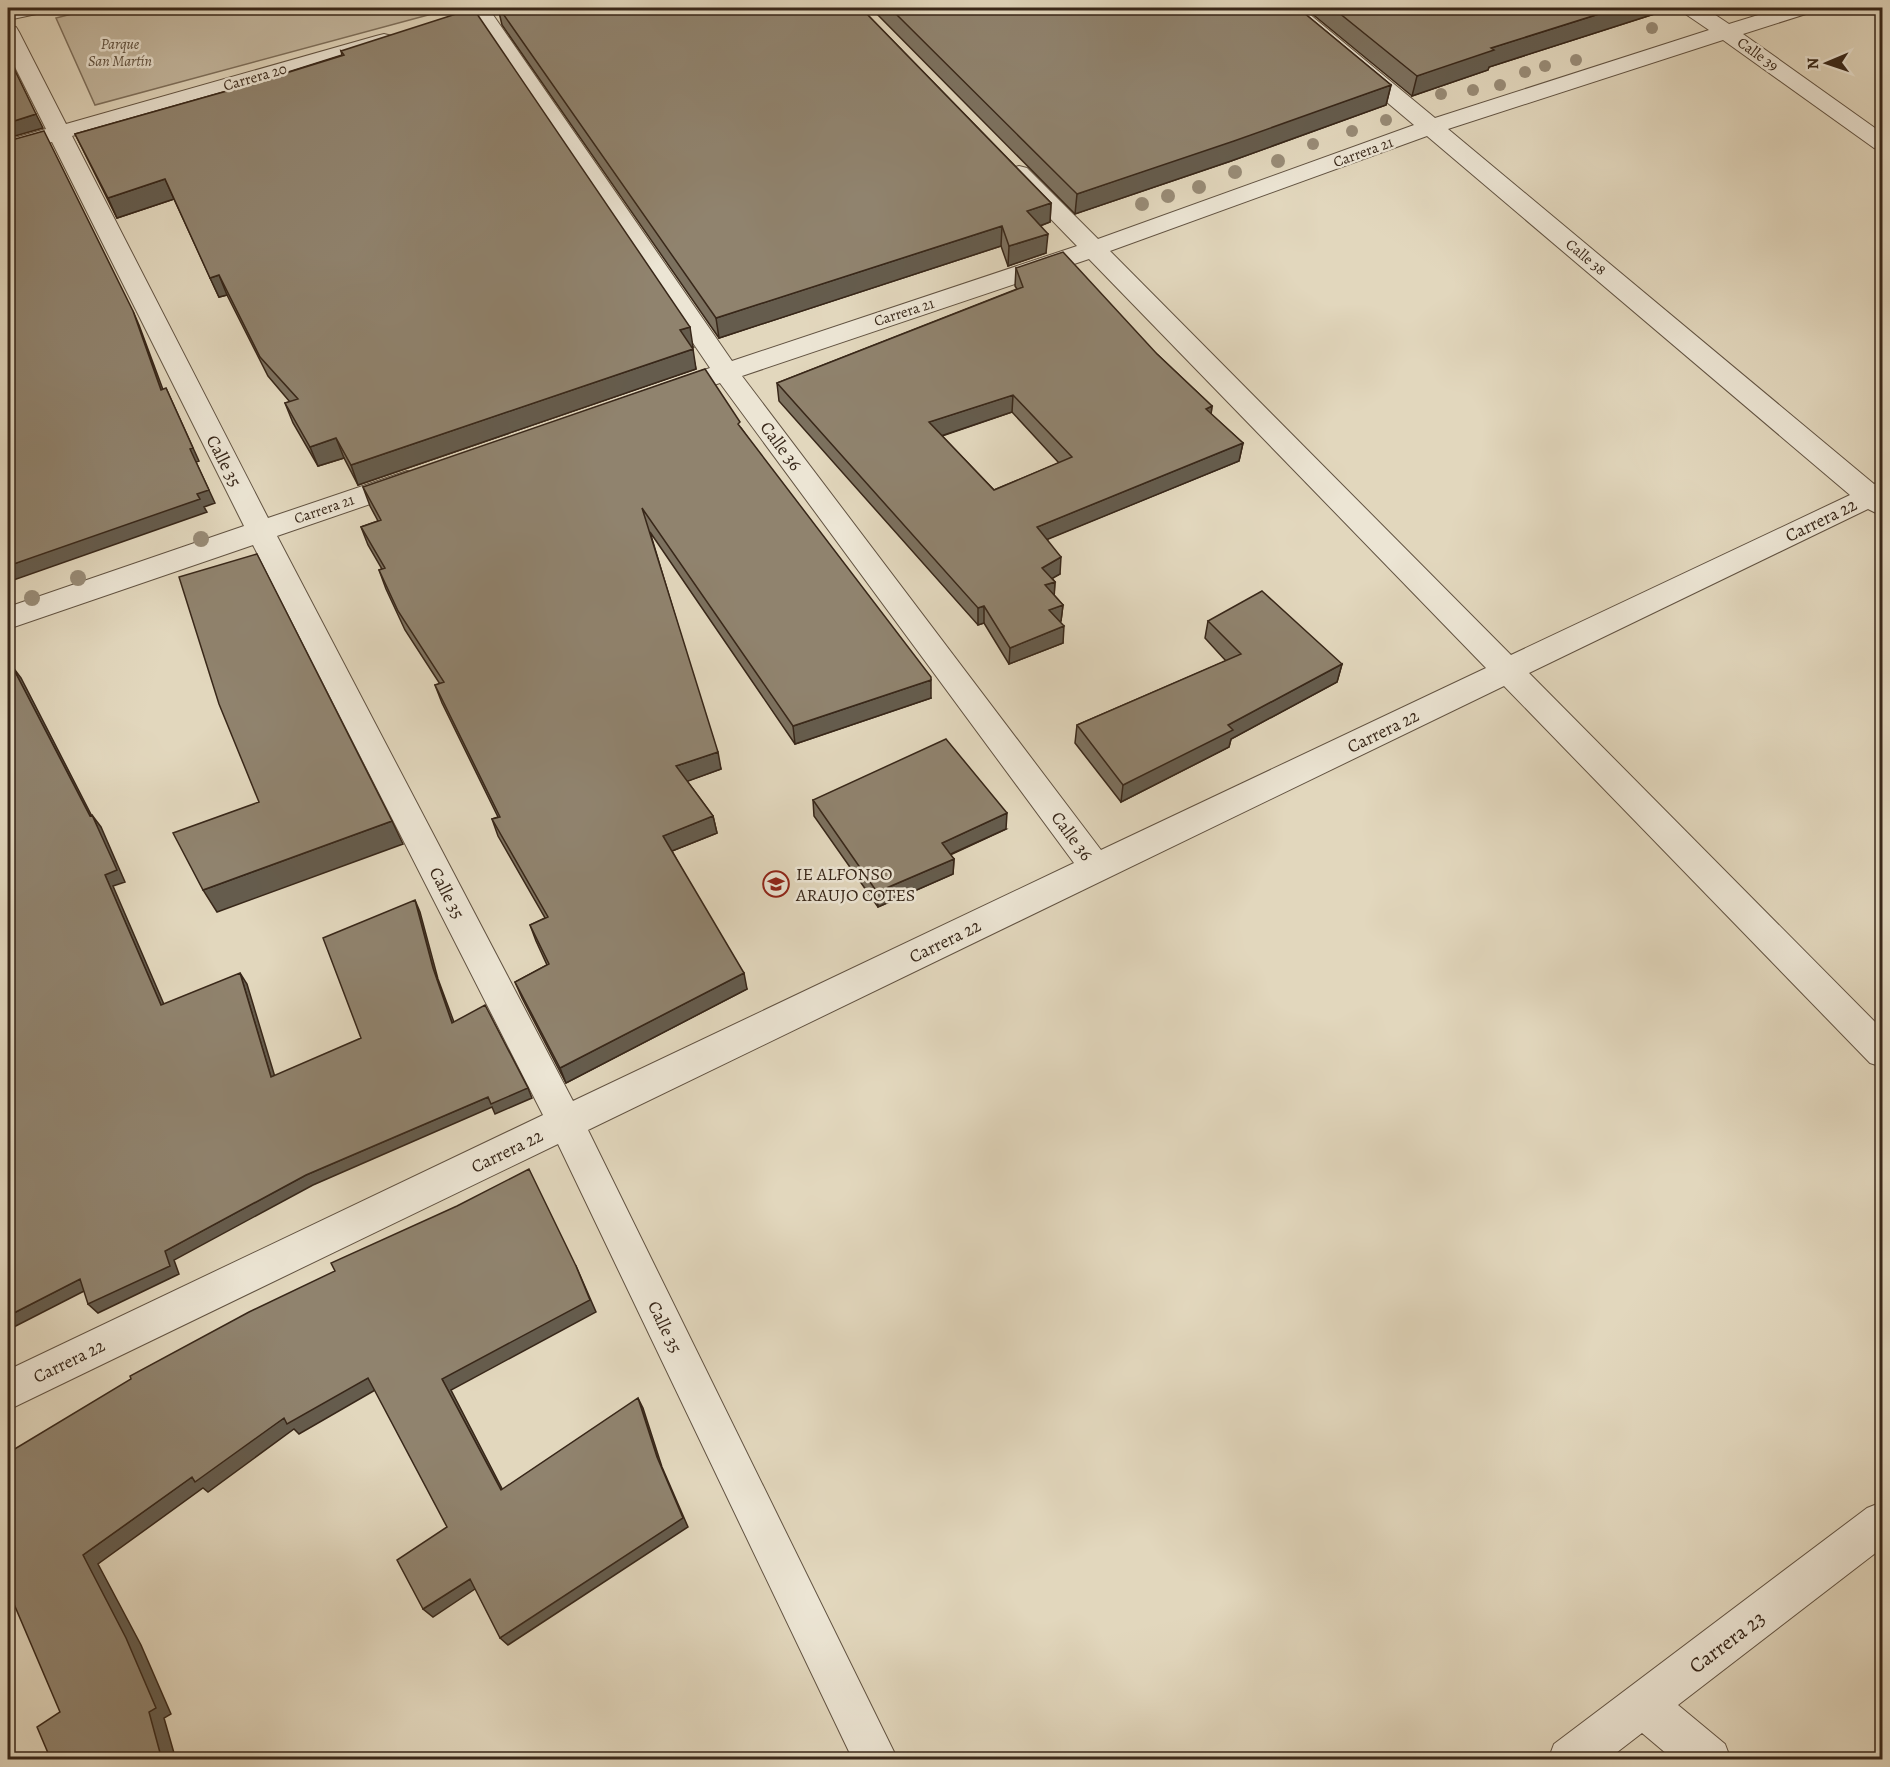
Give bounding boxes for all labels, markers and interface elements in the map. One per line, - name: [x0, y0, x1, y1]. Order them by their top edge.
- street label: Calle 39: [1733, 32, 1783, 76]
- north arrow: [1797, 33, 1857, 93]
- park label: Parque San Martín: [88, 34, 152, 71]
- text: N: [1802, 57, 1824, 70]
- street label: Carrera 20: [221, 58, 289, 96]
- street label: Carrera 21: [1330, 132, 1396, 172]
- street label: Calle 38: [1562, 234, 1610, 280]
- street label: Carrera 21: [871, 293, 937, 331]
- street label: Calle 36: [755, 416, 807, 476]
- street label: Calle 35: [201, 431, 247, 491]
- street label: Carrera 21: [291, 489, 357, 529]
- street label: Carrera 22: [1781, 492, 1861, 548]
- street label: Carrera 22: [1343, 703, 1423, 759]
- street label: Calle 36: [1046, 806, 1098, 866]
- place label: IE ALFONSO ARAUJO COTES: [795, 862, 915, 907]
- street label: Calle 35: [424, 863, 470, 923]
- school or university icon: IE ALFONSO ARAUJO COTES: [761, 869, 791, 899]
- street label: Carrera 22: [905, 913, 985, 969]
- street label: Carrera 22: [467, 1123, 547, 1179]
- street label: Calle 35: [642, 1297, 688, 1357]
- street label: Carrera 22: [29, 1333, 109, 1389]
- street label: Carrera 23: [1683, 1604, 1771, 1680]

